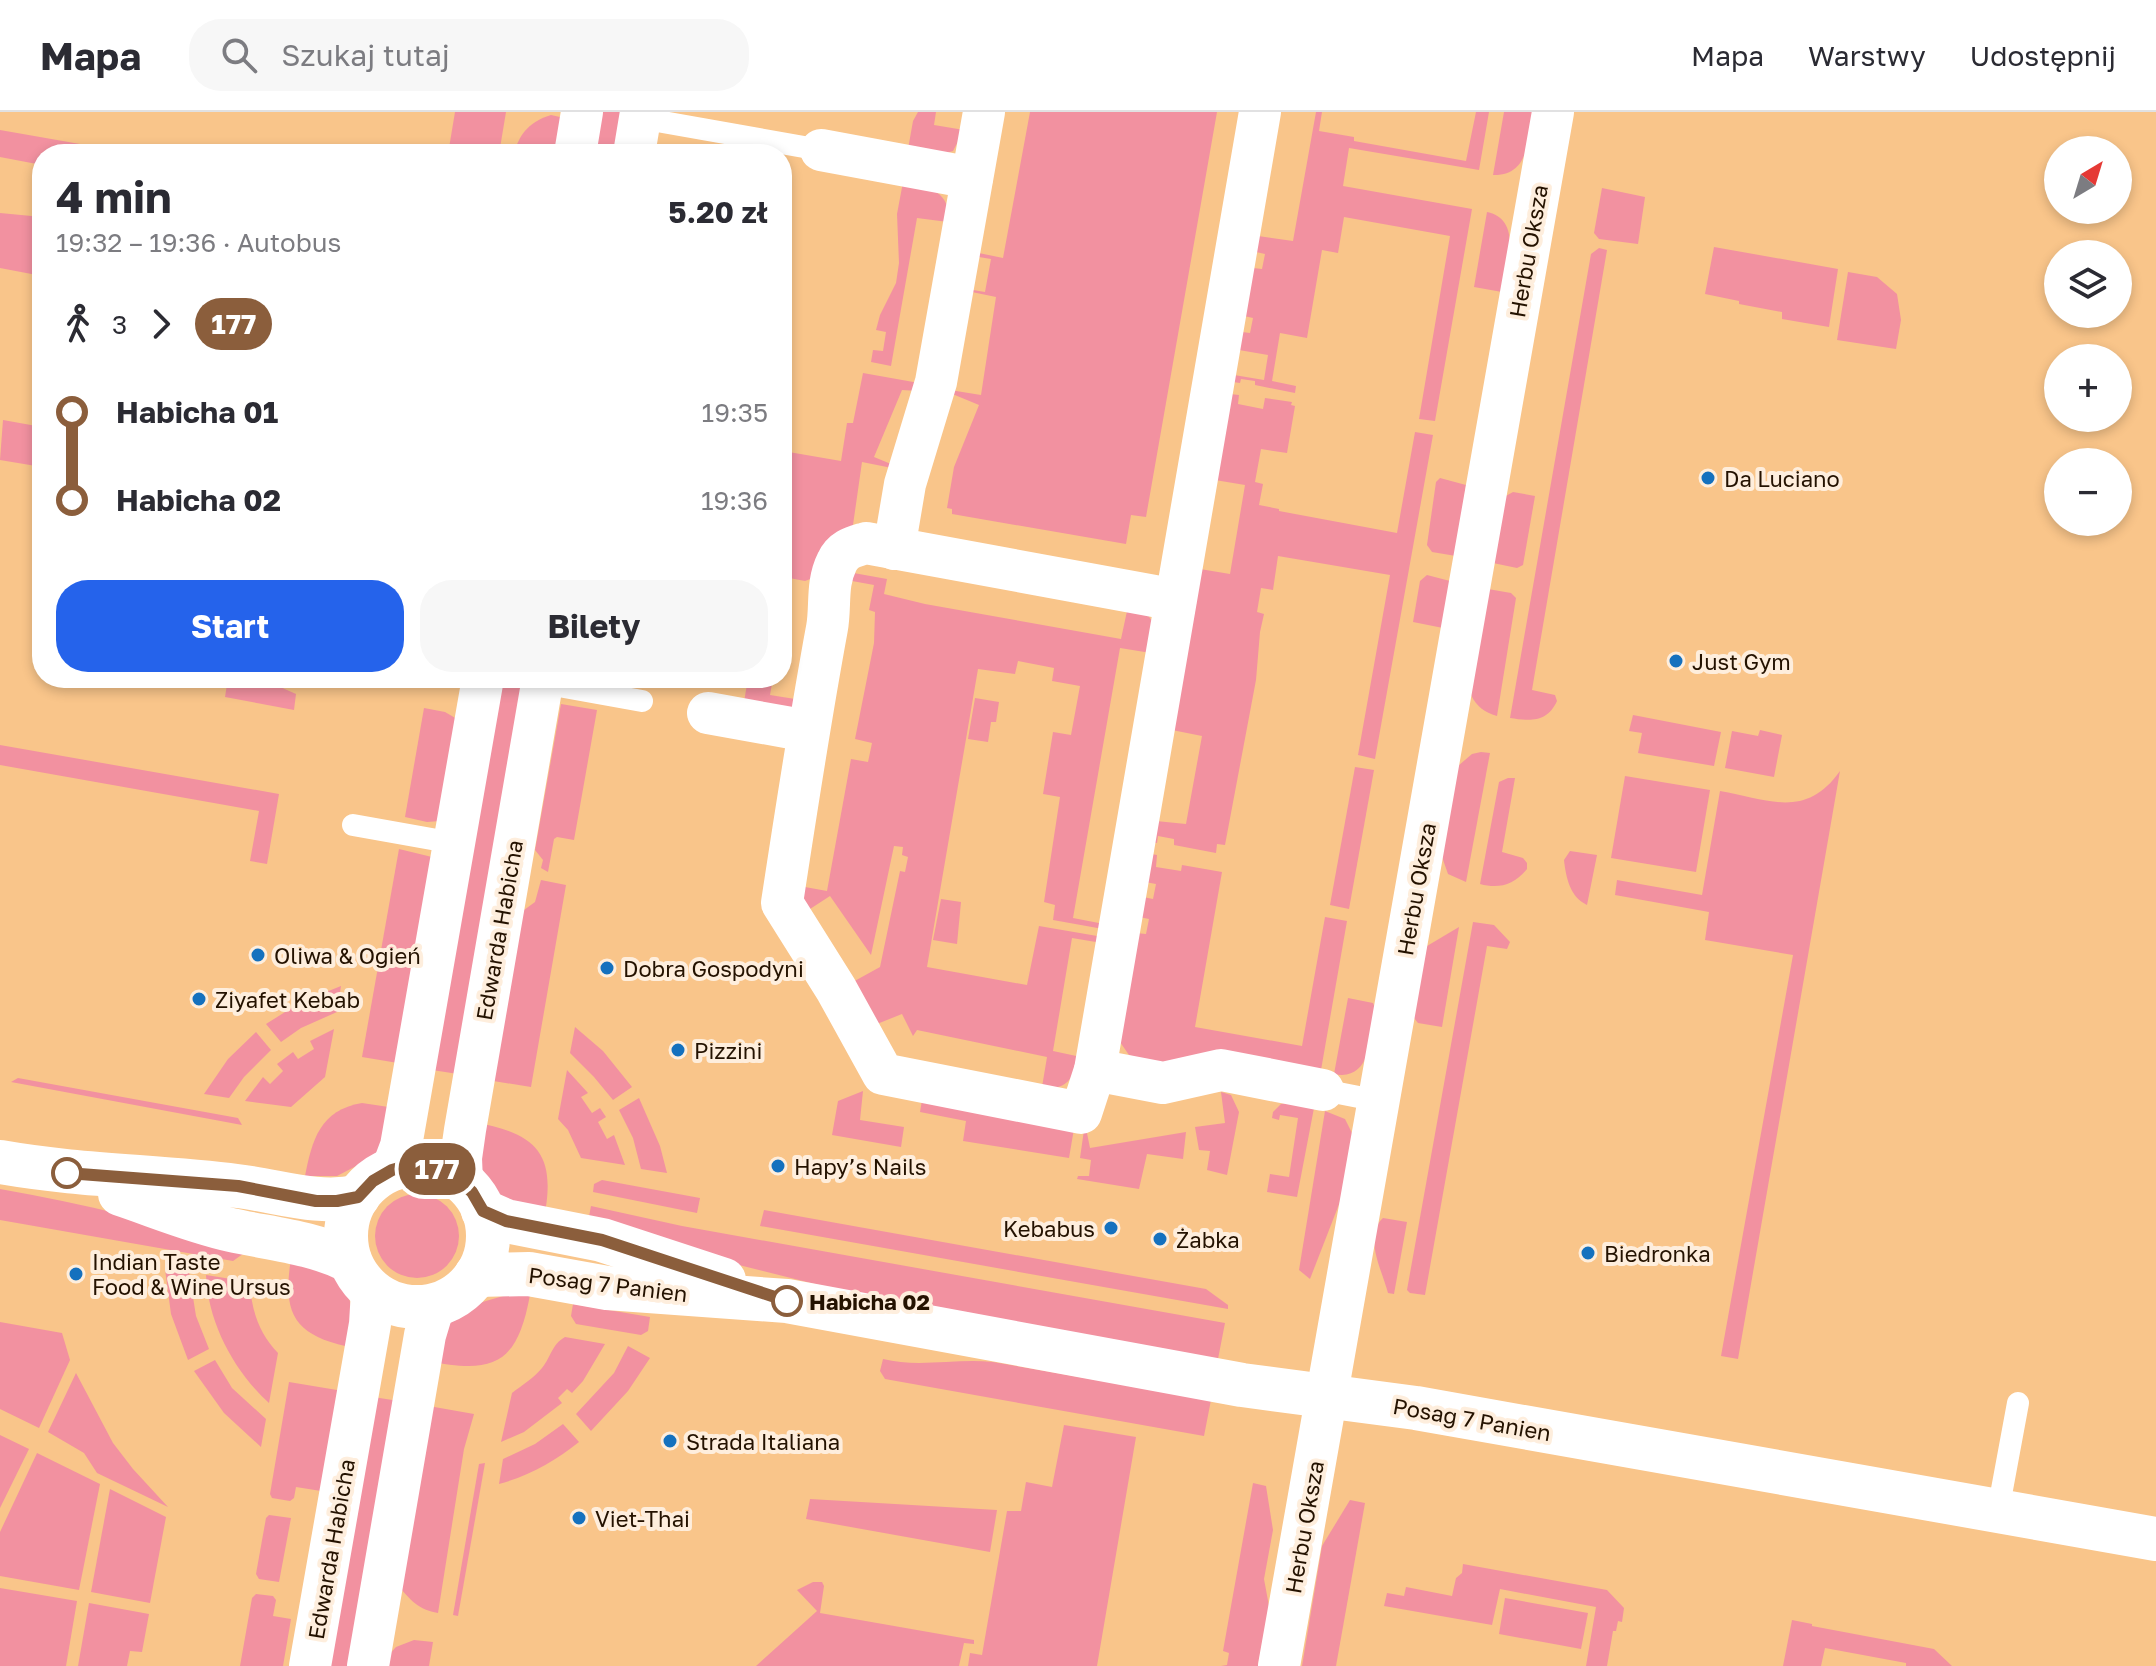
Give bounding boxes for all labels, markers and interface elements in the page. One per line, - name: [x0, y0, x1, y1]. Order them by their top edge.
- search box: [189, 19, 749, 91]
- text: Mapa: [40, 33, 141, 78]
- icon: search: [217, 33, 261, 77]
- text: Szukaj tutaj: [281, 37, 450, 73]
- text: Mapa: [1691, 39, 1764, 72]
- text: Warstwy: [1808, 39, 1926, 72]
- text: Udostępnij: [1970, 39, 2116, 72]
- north arrow: [2044, 136, 2132, 224]
- map controls: [2044, 136, 2132, 536]
- text: 4 min: [56, 170, 172, 223]
- street label: Herbu Oksza: [1503, 182, 1553, 320]
- text: 5.20 zł: [668, 194, 768, 230]
- text: 19:32 – 19:36 · Autobus: [56, 227, 341, 258]
- button: layers: [2044, 240, 2132, 328]
- icon: walk: [56, 302, 100, 346]
- icon: forward: [139, 302, 183, 346]
- text: 177: [211, 307, 256, 340]
- text: 3: [112, 309, 127, 340]
- button: +: [2044, 344, 2132, 432]
- text: Habicha 01: [116, 394, 278, 430]
- text: 19:35: [702, 397, 768, 428]
- button: −: [2044, 448, 2132, 536]
- place label: Da Luciano: [1724, 465, 1840, 492]
- marker: Da Luciano: [1699, 469, 1717, 487]
- text: Habicha 02: [116, 482, 281, 518]
- text: 19:36: [701, 485, 768, 516]
- button: Start: [56, 580, 404, 672]
- button: Bilety: [420, 580, 768, 672]
- place label: Just Gym: [1692, 648, 1791, 675]
- marker: Just Gym: [1667, 652, 1685, 670]
- street label: Herbu Oksza: [1391, 820, 1441, 958]
- street label: Edwarda Habicha: [470, 838, 528, 1022]
- place label: Oliwa & Ogień: [274, 942, 421, 969]
- marker: Oliwa & Ogień: [249, 946, 267, 964]
- place label: Dobra Gospodyni: [623, 955, 804, 982]
- marker: Dobra Gospodyni: [598, 959, 616, 977]
- place label: Ziyafet Kebab: [215, 986, 360, 1013]
- marker: Ziyafet Kebab: [190, 990, 208, 1008]
- place label: Pizzini: [694, 1037, 762, 1064]
- marker: Pizzini: [669, 1041, 687, 1059]
- line badge: 177: [391, 1143, 483, 1195]
- text: 177: [415, 1152, 459, 1185]
- place label: Hapy’s Nails: [794, 1153, 927, 1180]
- marker: Hapy’s Nails: [769, 1157, 787, 1175]
- unlabelled marker: [52, 1158, 82, 1188]
- place label: Kebabus: [1003, 1215, 1095, 1242]
- marker: Kebabus: [1102, 1219, 1120, 1237]
- place label: Żabka: [1176, 1226, 1240, 1253]
- marker: Żabka: [1151, 1230, 1169, 1248]
- place label: Biedronka: [1604, 1240, 1711, 1267]
- marker: Biedronka: [1579, 1244, 1597, 1262]
- place label: Indian Taste Food & Wine Ursus: [92, 1248, 291, 1300]
- street label: Posag 7 Panien: [527, 1261, 689, 1307]
- marker: Indian Taste Food & Wine Ursus: [67, 1265, 85, 1283]
- marker: Habicha 02: [772, 1286, 802, 1316]
- place label: Habicha 02: [809, 1288, 930, 1315]
- street label: Posag 7 Panien: [1391, 1392, 1553, 1446]
- place label: Strada Italiana: [686, 1428, 840, 1455]
- marker: Strada Italiana: [661, 1432, 679, 1450]
- street label: Edwarda Habicha: [302, 1457, 360, 1641]
- street label: Herbu Oksza: [1279, 1458, 1329, 1596]
- place label: Viet-Thai: [595, 1505, 690, 1532]
- marker: Viet-Thai: [570, 1509, 588, 1527]

